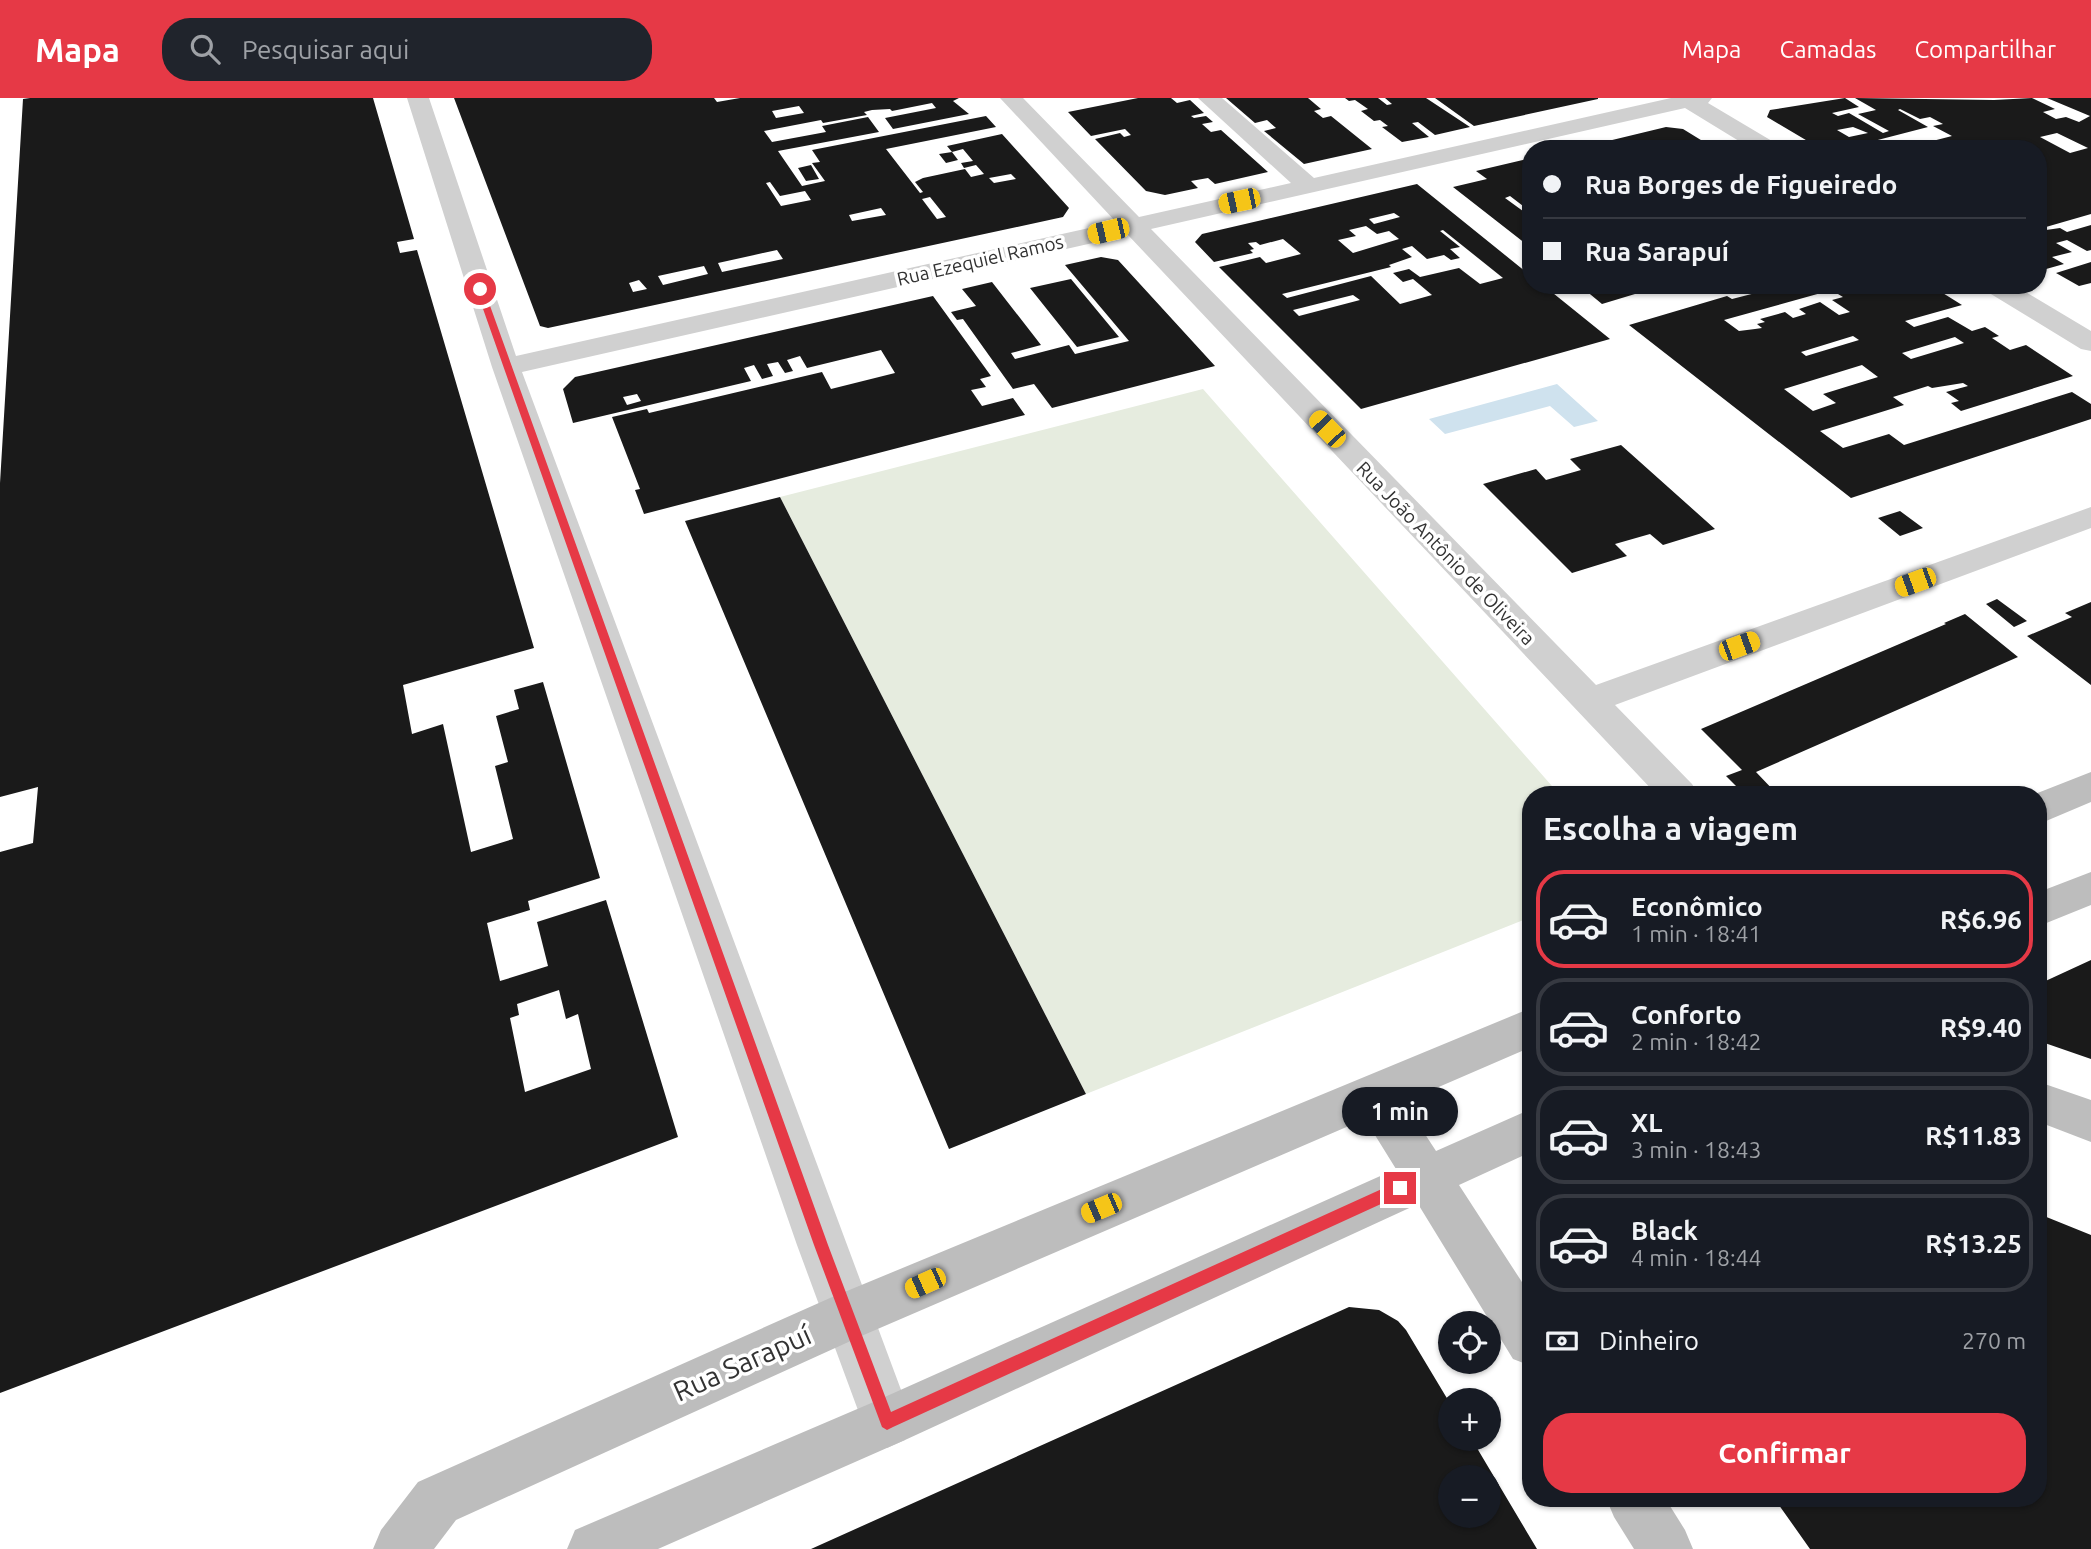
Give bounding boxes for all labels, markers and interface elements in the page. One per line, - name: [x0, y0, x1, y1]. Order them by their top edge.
- search box: [162, 18, 652, 81]
- icon: search: [186, 30, 224, 68]
- text: Mapa: [35, 31, 120, 68]
- text: Pesquisar aqui: [242, 35, 409, 64]
- text: Mapa: [1682, 36, 1741, 63]
- text: Camadas: [1779, 36, 1876, 63]
- text: Compartilhar: [1914, 36, 2056, 63]
- text: Rua Borges de Figueiredo: [1585, 170, 1897, 199]
- car: [1217, 186, 1262, 216]
- car: [1086, 216, 1131, 246]
- street label: Rua Ezequiel Ramos: [895, 230, 1065, 290]
- text: Rua Sarapuí: [1585, 237, 1729, 266]
- route start: [464, 273, 496, 305]
- car: [1305, 407, 1350, 451]
- street label: Rua João Antônio de Oliveira: [1352, 457, 1540, 649]
- car: [1892, 565, 1939, 599]
- car: [1716, 629, 1763, 663]
- text: Escolha a viagem: [1543, 810, 1798, 846]
- icon: car: [1547, 888, 1610, 951]
- text: Econômico: [1631, 892, 1763, 921]
- text: R$6.96: [1940, 905, 2022, 934]
- text: 1 min · 18:41: [1631, 921, 1762, 946]
- icon: car: [1547, 996, 1610, 1059]
- text: Conforto: [1631, 1000, 1742, 1029]
- text: R$9.40: [1940, 1013, 2022, 1042]
- text: 2 min · 18:42: [1631, 1029, 1762, 1054]
- callout: 1 min: [1342, 1086, 1458, 1136]
- text: 1 min: [1371, 1099, 1429, 1124]
- icon: car: [1547, 1104, 1610, 1167]
- text: XL: [1631, 1108, 1662, 1137]
- text: R$11.83: [1925, 1121, 2022, 1150]
- text: 3 min · 18:43: [1631, 1137, 1762, 1162]
- route end: [1384, 1172, 1416, 1204]
- car: [1078, 1190, 1125, 1226]
- icon: car: [1547, 1212, 1610, 1275]
- text: Black: [1631, 1216, 1698, 1245]
- text: R$13.25: [1925, 1229, 2022, 1258]
- text: 4 min · 18:44: [1631, 1245, 1762, 1270]
- car: [902, 1265, 949, 1301]
- map controls: [1438, 1311, 1501, 1528]
- button: locate: [1438, 1311, 1501, 1374]
- street label: Rua Sarapuí: [668, 1318, 817, 1407]
- icon: cash: [1543, 1322, 1581, 1360]
- text: Dinheiro: [1599, 1326, 1699, 1355]
- text: 270 m: [1962, 1328, 2026, 1353]
- button: +: [1438, 1388, 1501, 1451]
- button: Confirmar: [1543, 1413, 2026, 1493]
- button: −: [1438, 1465, 1501, 1528]

